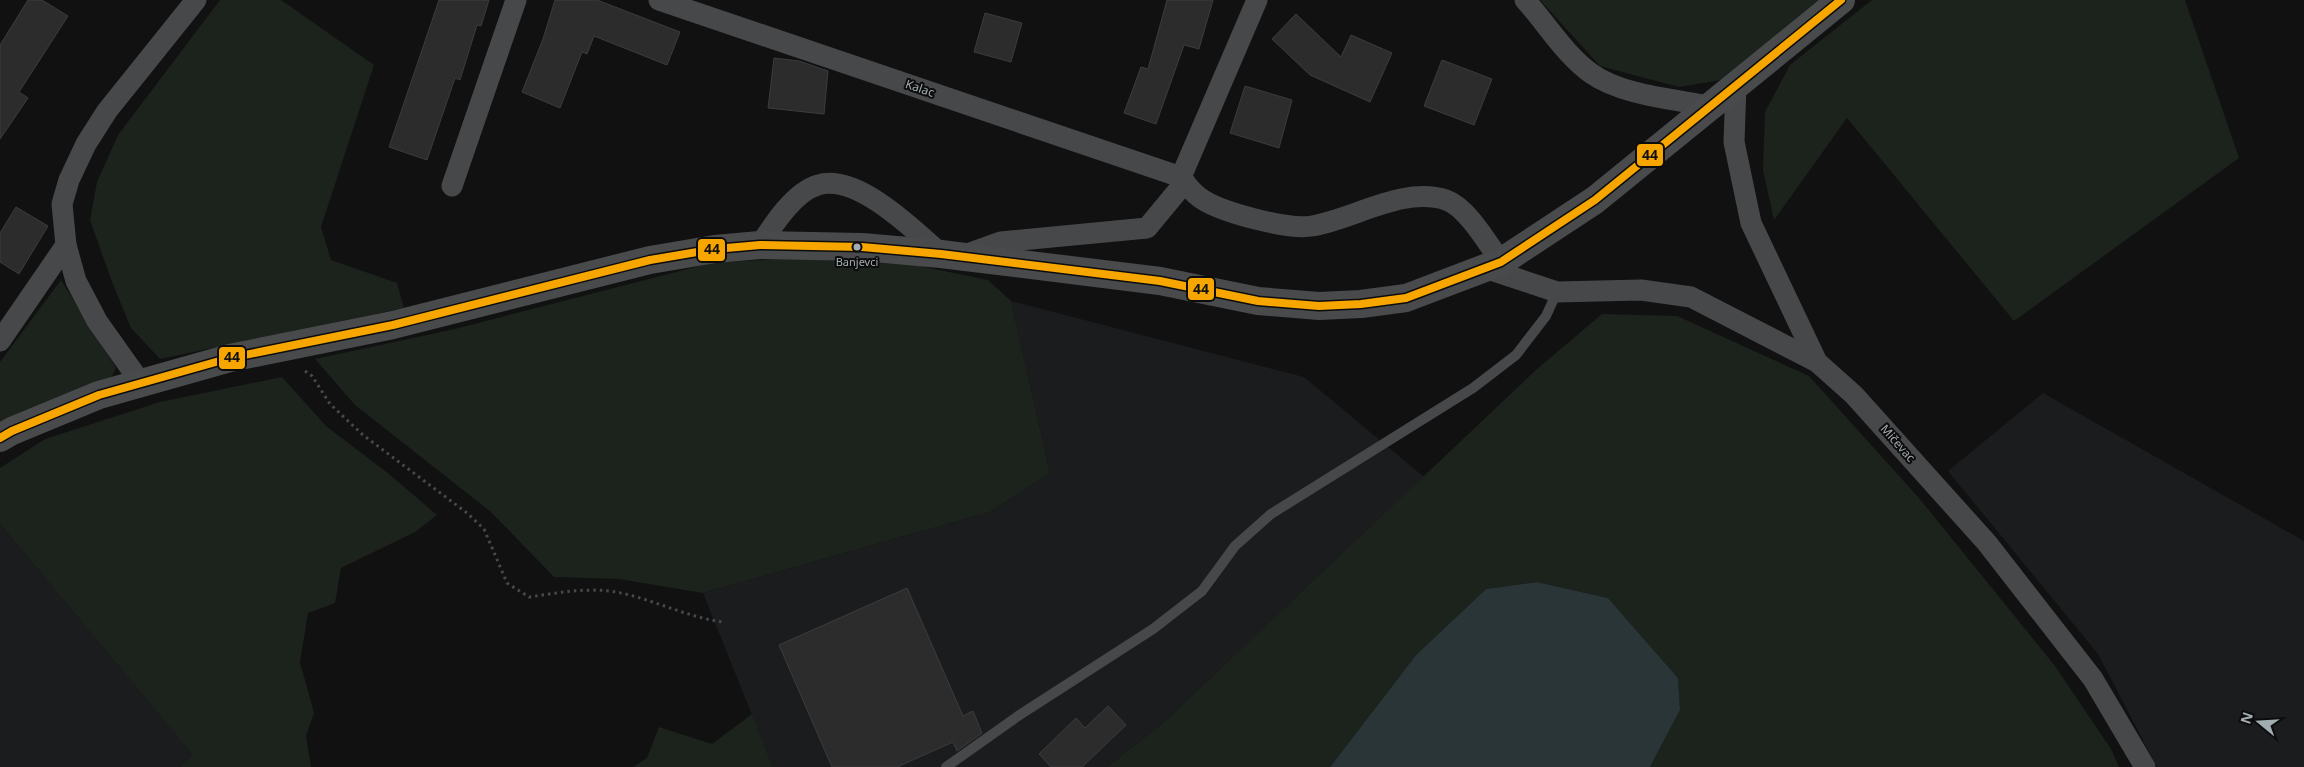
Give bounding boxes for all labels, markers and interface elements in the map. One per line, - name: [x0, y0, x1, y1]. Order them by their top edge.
- street label: Kalac: [903, 75, 937, 101]
- line badge: 44: [1636, 143, 1664, 167]
- text: 44: [1642, 145, 1658, 164]
- line badge: 44: [697, 238, 726, 262]
- text: 44: [704, 239, 720, 258]
- marker: Banjevci: [852, 242, 862, 252]
- place label: Banjevci: [836, 254, 878, 269]
- line badge: 44: [1187, 277, 1215, 301]
- text: 44: [1193, 279, 1209, 298]
- line badge: 44: [218, 346, 246, 370]
- text: 44: [224, 347, 240, 366]
- street label: Mičevac: [1877, 421, 1919, 466]
- north arrow: [2234, 697, 2284, 747]
- text: N: [2235, 709, 2257, 726]

